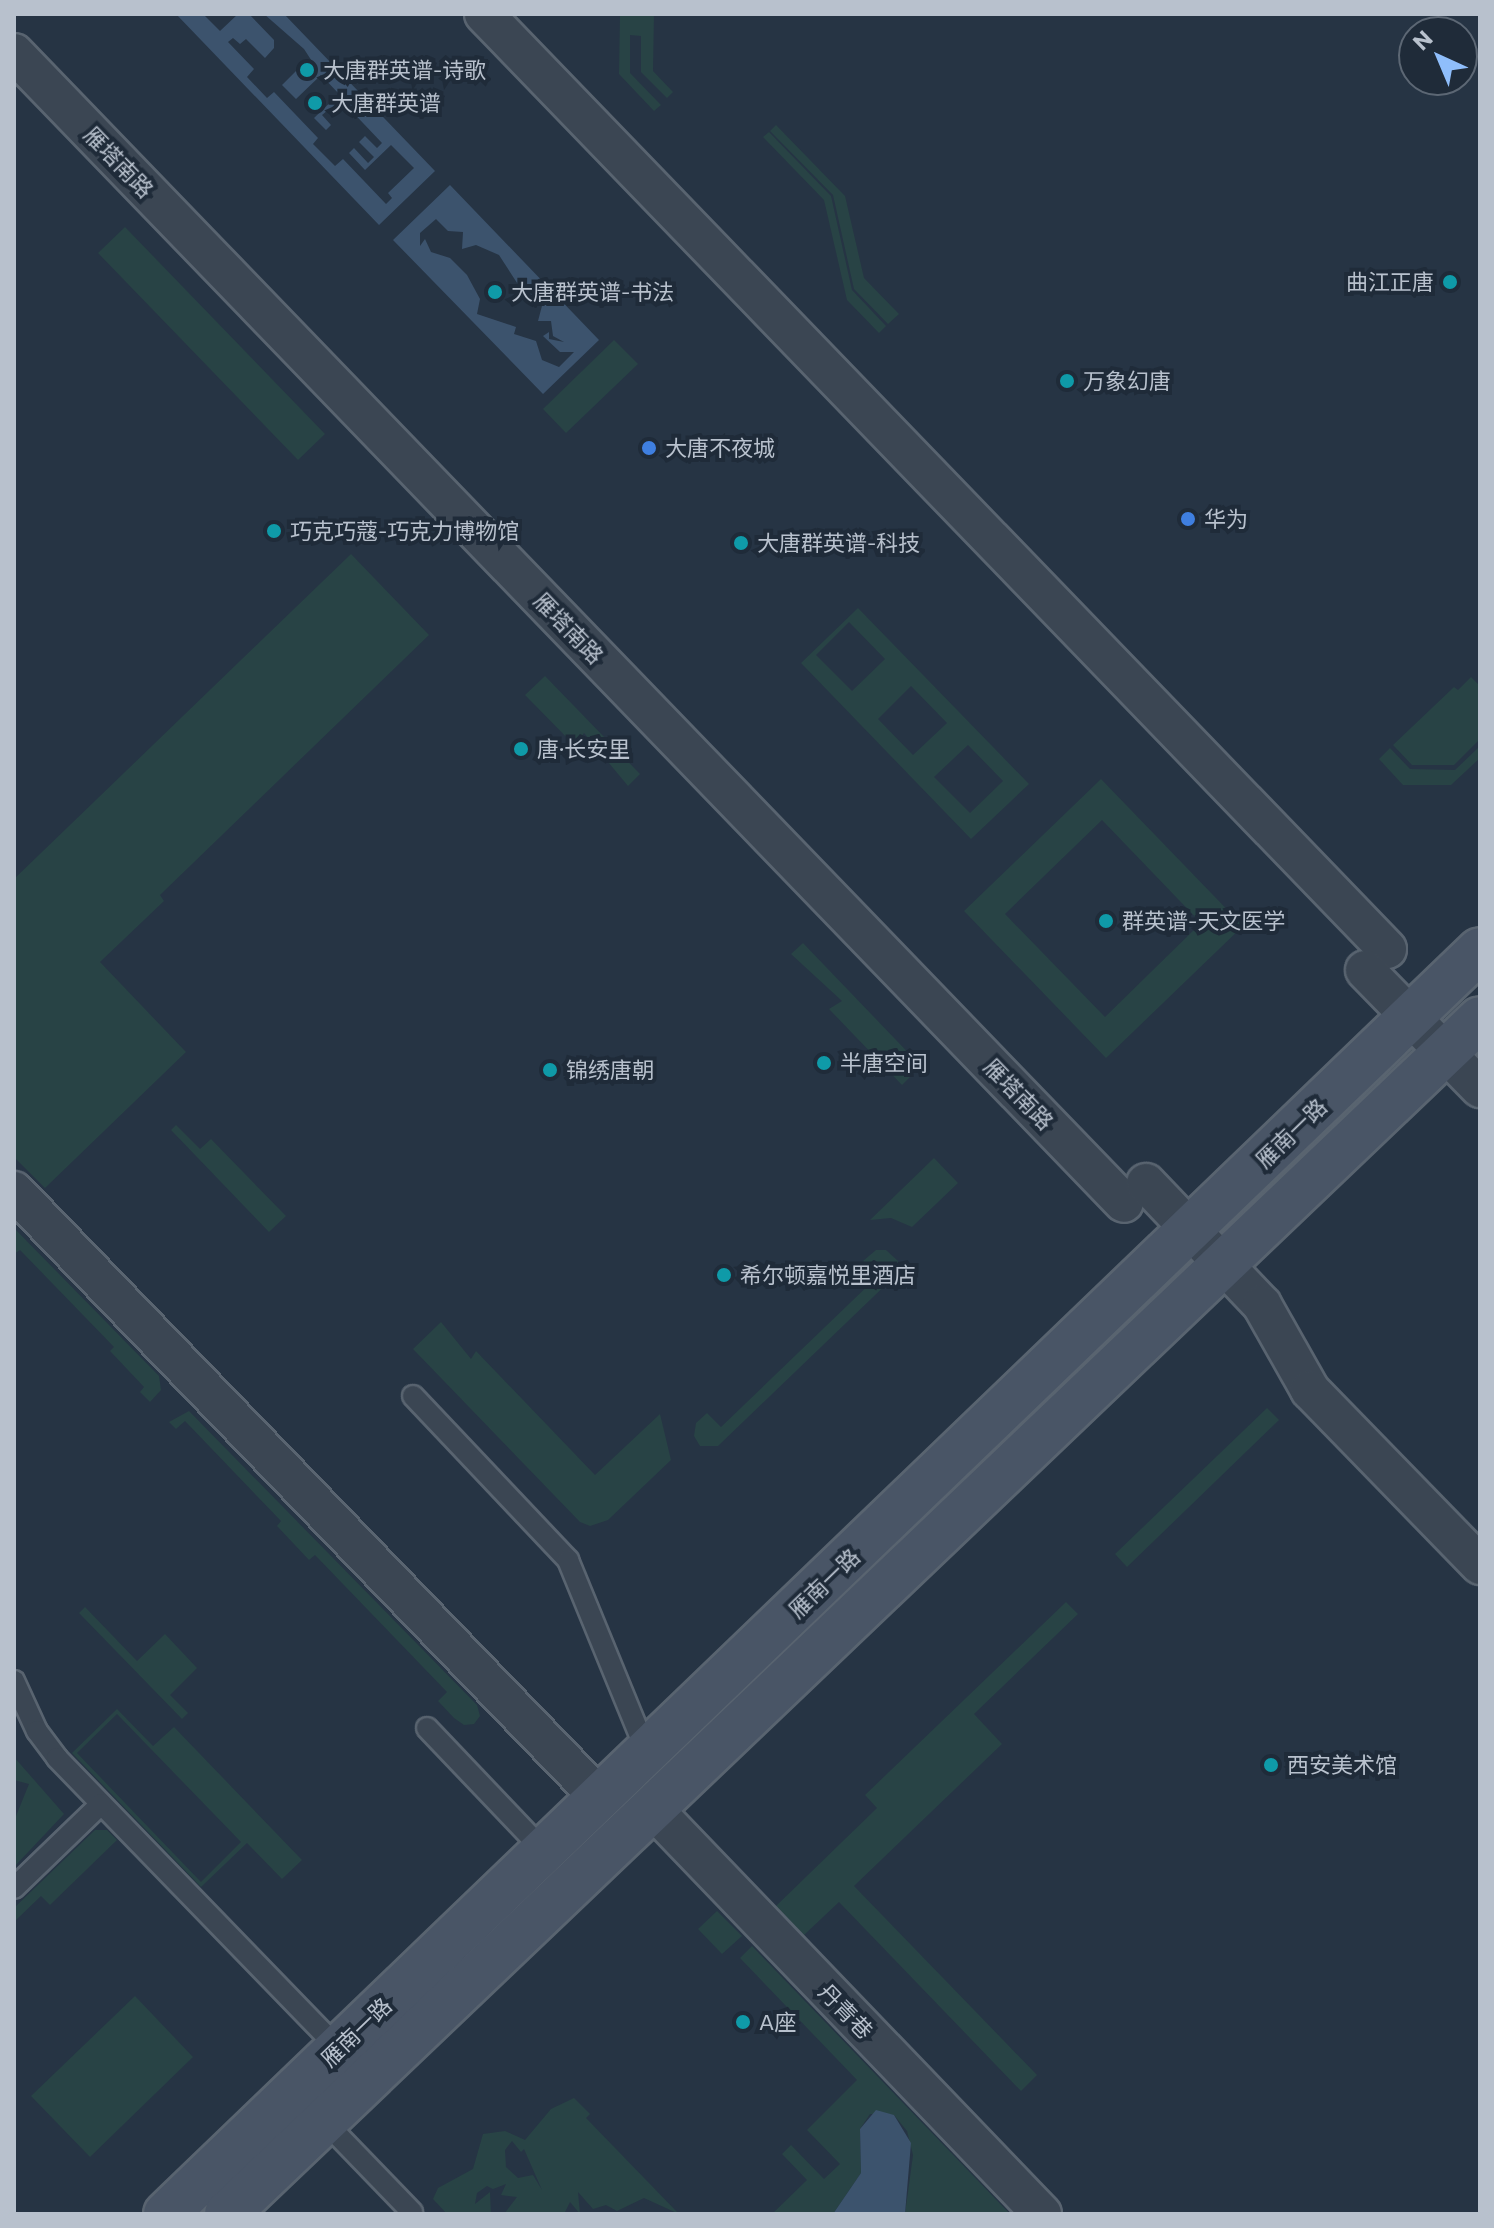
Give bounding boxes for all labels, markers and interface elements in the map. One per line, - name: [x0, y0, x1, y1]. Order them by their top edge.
- north arrow: [1398, 16, 1478, 96]
- text: N: [1407, 24, 1438, 55]
- place label: 大唐群英谱-诗歌: [323, 57, 486, 83]
- marker: 大唐群英谱-诗歌: [298, 61, 316, 79]
- place label: 大唐群英谱: [331, 90, 441, 116]
- marker: 大唐群英谱: [306, 94, 324, 112]
- street label: 雁塔南路: [79, 121, 159, 203]
- place label: 曲江正唐: [1346, 269, 1434, 295]
- marker: 曲江正唐: [1441, 273, 1459, 291]
- place label: 大唐群英谱-书法: [511, 279, 674, 305]
- marker: 大唐群英谱-书法: [486, 283, 504, 301]
- place label: 万象幻唐: [1083, 368, 1171, 394]
- marker: 万象幻唐: [1058, 372, 1076, 390]
- place label: 大唐不夜城: [665, 435, 775, 461]
- marker: 大唐不夜城: [640, 439, 658, 457]
- place label: 华为: [1204, 506, 1248, 532]
- marker: 华为: [1179, 510, 1197, 528]
- place label: 巧克巧蔻-巧克力博物馆: [290, 518, 519, 544]
- marker: 巧克巧蔻-巧克力博物馆: [265, 522, 283, 540]
- place label: 大唐群英谱-科技: [757, 530, 920, 556]
- marker: 大唐群英谱-科技: [732, 534, 750, 552]
- street label: 雁塔南路: [529, 587, 609, 669]
- place label: 唐·长安里: [537, 736, 630, 762]
- marker: 唐·长安里: [512, 740, 530, 758]
- place label: 群英谱-天文医学: [1122, 908, 1285, 934]
- marker: 群英谱-天文医学: [1097, 912, 1115, 930]
- place label: 半唐空间: [840, 1050, 928, 1076]
- street label: 雁塔南路: [979, 1053, 1059, 1135]
- marker: 半唐空间: [815, 1054, 833, 1072]
- place label: 锦绣唐朝: [566, 1057, 654, 1083]
- marker: 锦绣唐朝: [541, 1061, 559, 1079]
- street label: 雁南一路: [1250, 1093, 1332, 1173]
- place label: 希尔顿嘉悦里酒店: [740, 1262, 916, 1288]
- marker: 希尔顿嘉悦里酒店: [715, 1266, 733, 1284]
- street label: 雁南一路: [783, 1543, 865, 1623]
- place label: 西安美术馆: [1287, 1752, 1397, 1778]
- marker: 西安美术馆: [1262, 1756, 1280, 1774]
- street label: 丹青巷: [814, 1978, 878, 2044]
- street label: 雁南一路: [315, 1992, 397, 2072]
- place label: A座: [759, 2009, 796, 2035]
- marker: A座: [734, 2013, 752, 2031]

